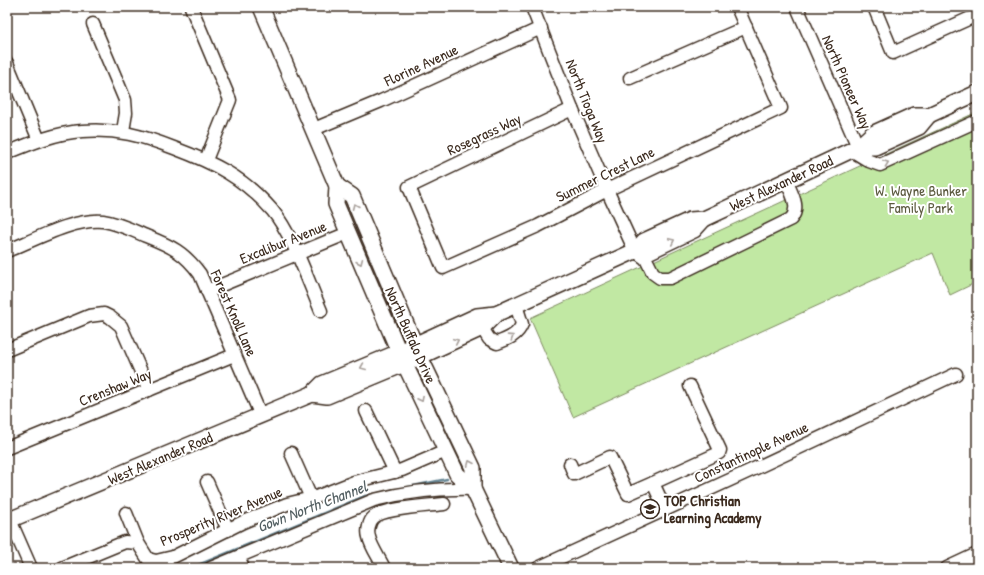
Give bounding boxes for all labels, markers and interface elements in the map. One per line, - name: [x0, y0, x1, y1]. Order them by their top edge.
- street label: North Pioneer Way: [817, 32, 877, 132]
- street label: Florine Avenue: [380, 39, 461, 92]
- street label: North Tioga Way: [561, 56, 613, 146]
- street label: Rosegrass Way: [444, 108, 524, 160]
- street label: Summer Crest Lane: [552, 141, 658, 207]
- street label: West Alexander Road: [726, 150, 836, 216]
- one-way arrow: [883, 159, 890, 167]
- park label: W. Wayne Bunker Family Park: [875, 180, 967, 218]
- one-way arrow: [352, 202, 360, 209]
- street label: Excalibur Avenue: [236, 215, 330, 269]
- one-way arrow: [667, 238, 675, 246]
- one-way arrow: [355, 257, 363, 265]
- street label: Forest Knoll Lane: [205, 266, 262, 360]
- street label: North Buffalo Drive: [380, 283, 442, 387]
- one-way arrow: [507, 334, 514, 341]
- one-way arrow: [451, 338, 459, 346]
- one-way arrow: [359, 362, 366, 370]
- street label: Crenshaw Way: [76, 363, 154, 411]
- one-way arrow: [416, 395, 424, 403]
- street label: Constantinople Avenue: [690, 416, 812, 488]
- street label: West Alexander Road: [104, 426, 216, 490]
- one-way arrow: [467, 460, 475, 467]
- water label: Gown North Channel: [254, 475, 371, 537]
- street label: Prosperity River Avenue: [157, 481, 285, 551]
- place label: TOP Christian Learning Academy: [663, 490, 762, 529]
- school or university icon: TOP Christian Learning Academy: [639, 498, 661, 520]

